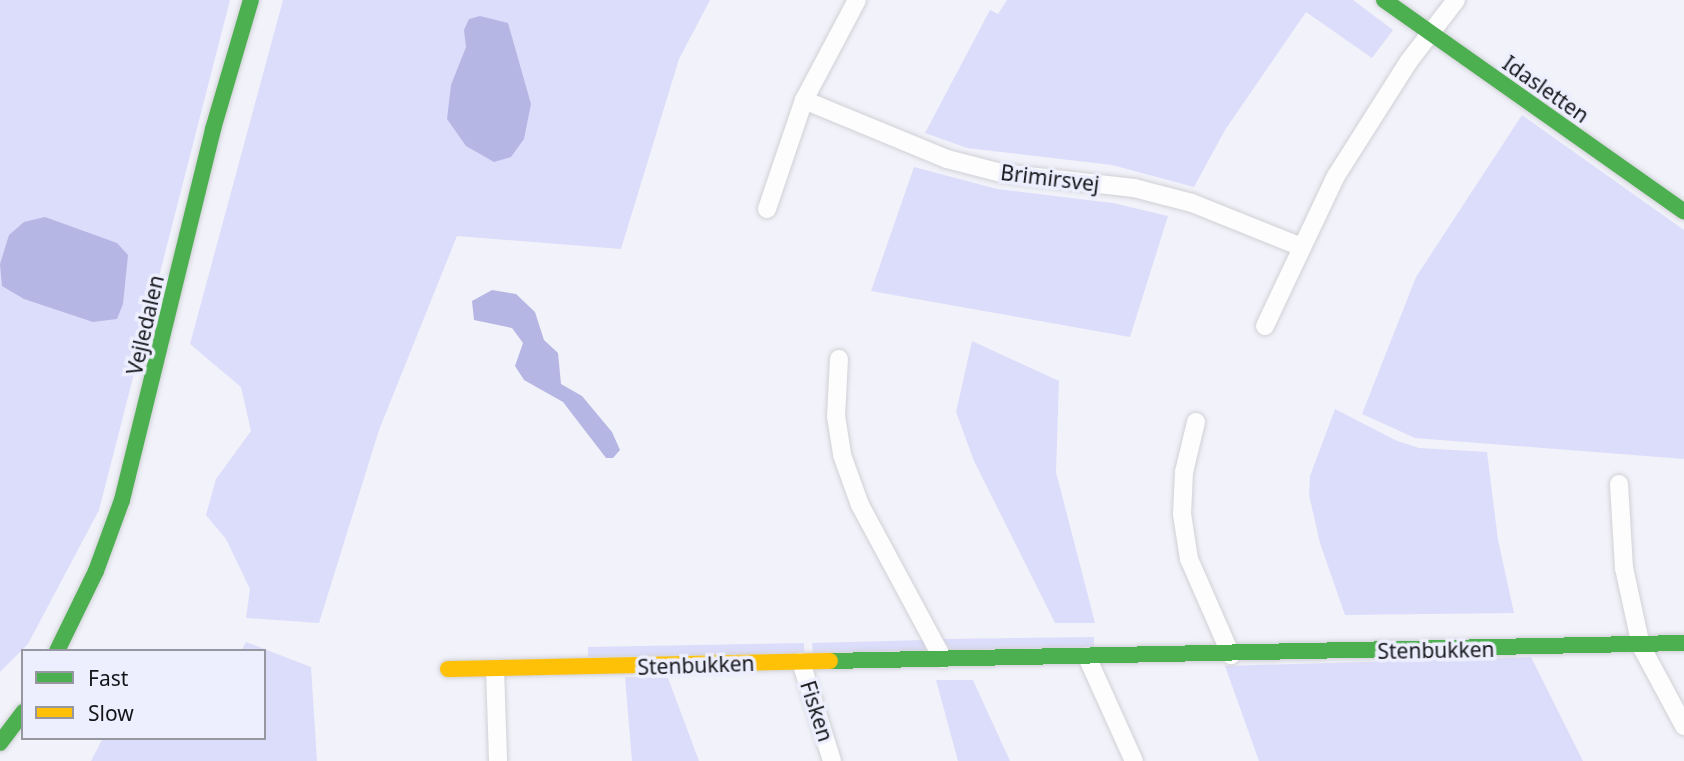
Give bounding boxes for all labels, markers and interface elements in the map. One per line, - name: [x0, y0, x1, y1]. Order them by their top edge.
- street label: Idasletten: [1498, 50, 1594, 128]
- street label: Brimirsvej: [999, 159, 1101, 197]
- street label: Vejledalen: [121, 273, 169, 377]
- street label: Stenbukken: [1377, 636, 1495, 664]
- legend: [21, 649, 266, 740]
- street label: Stenbukken: [637, 650, 755, 680]
- text: Fast: [88, 664, 128, 692]
- street label: Fisken: [795, 677, 839, 745]
- text: Slow: [88, 699, 134, 727]

